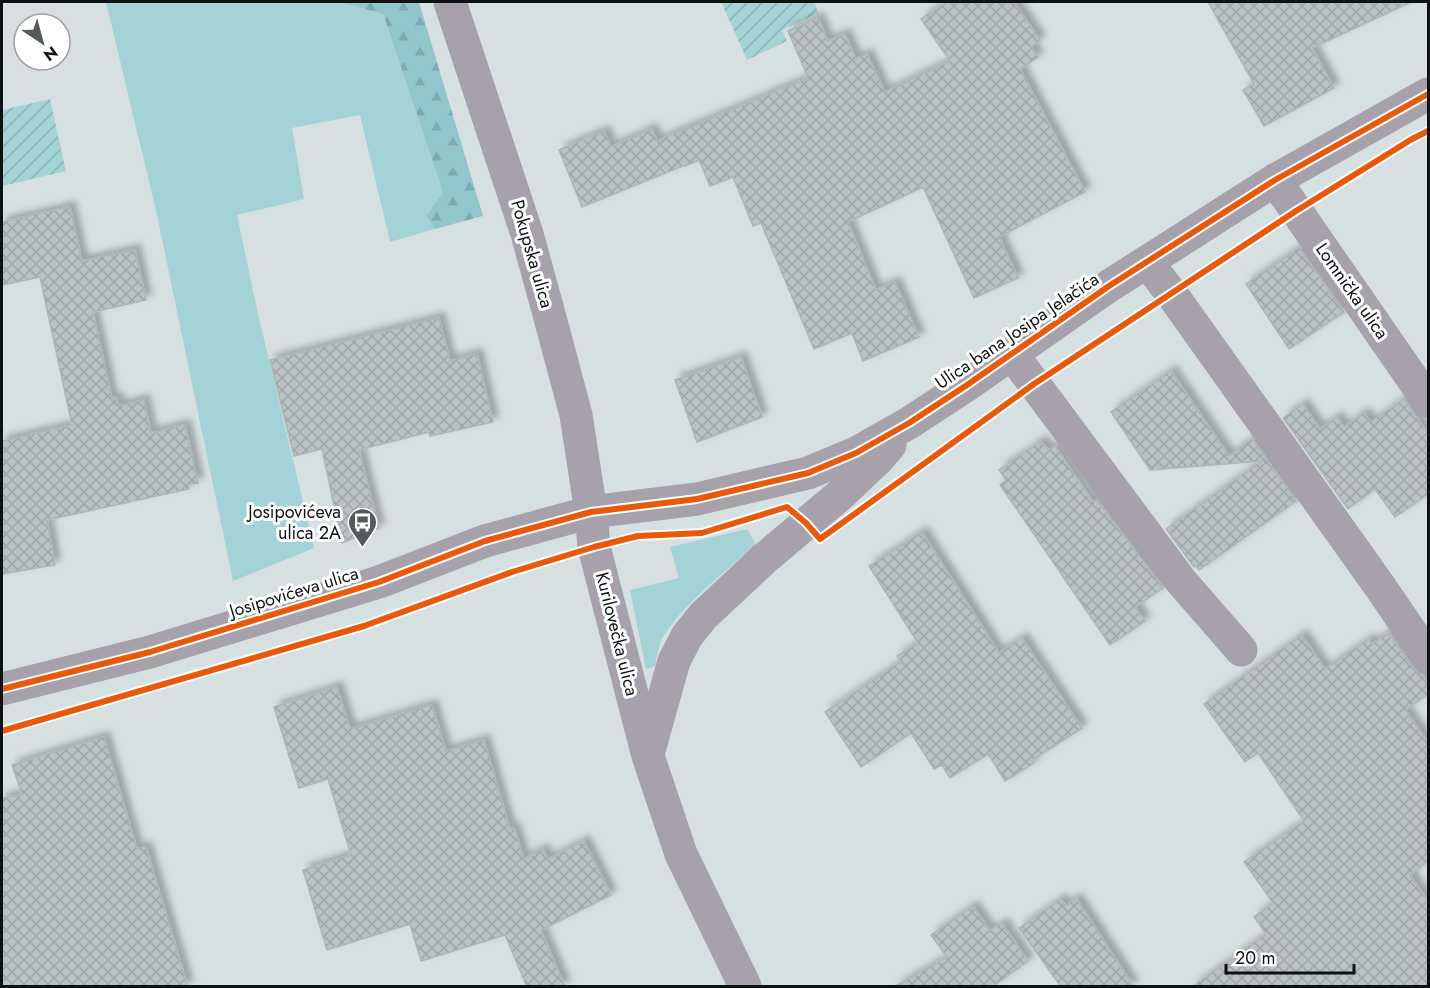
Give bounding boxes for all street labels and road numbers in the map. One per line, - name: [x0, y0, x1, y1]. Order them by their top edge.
- street label: Pokupska ulica: [504, 197, 560, 311]
- street label: Lomnička ulica: [1309, 238, 1395, 344]
- street label: Ulica bana Josipa Jelačića: [930, 266, 1104, 396]
- street label: Josipovićeva ulica: [224, 560, 362, 625]
- street label: Kurilovečka ulica: [589, 569, 645, 699]

